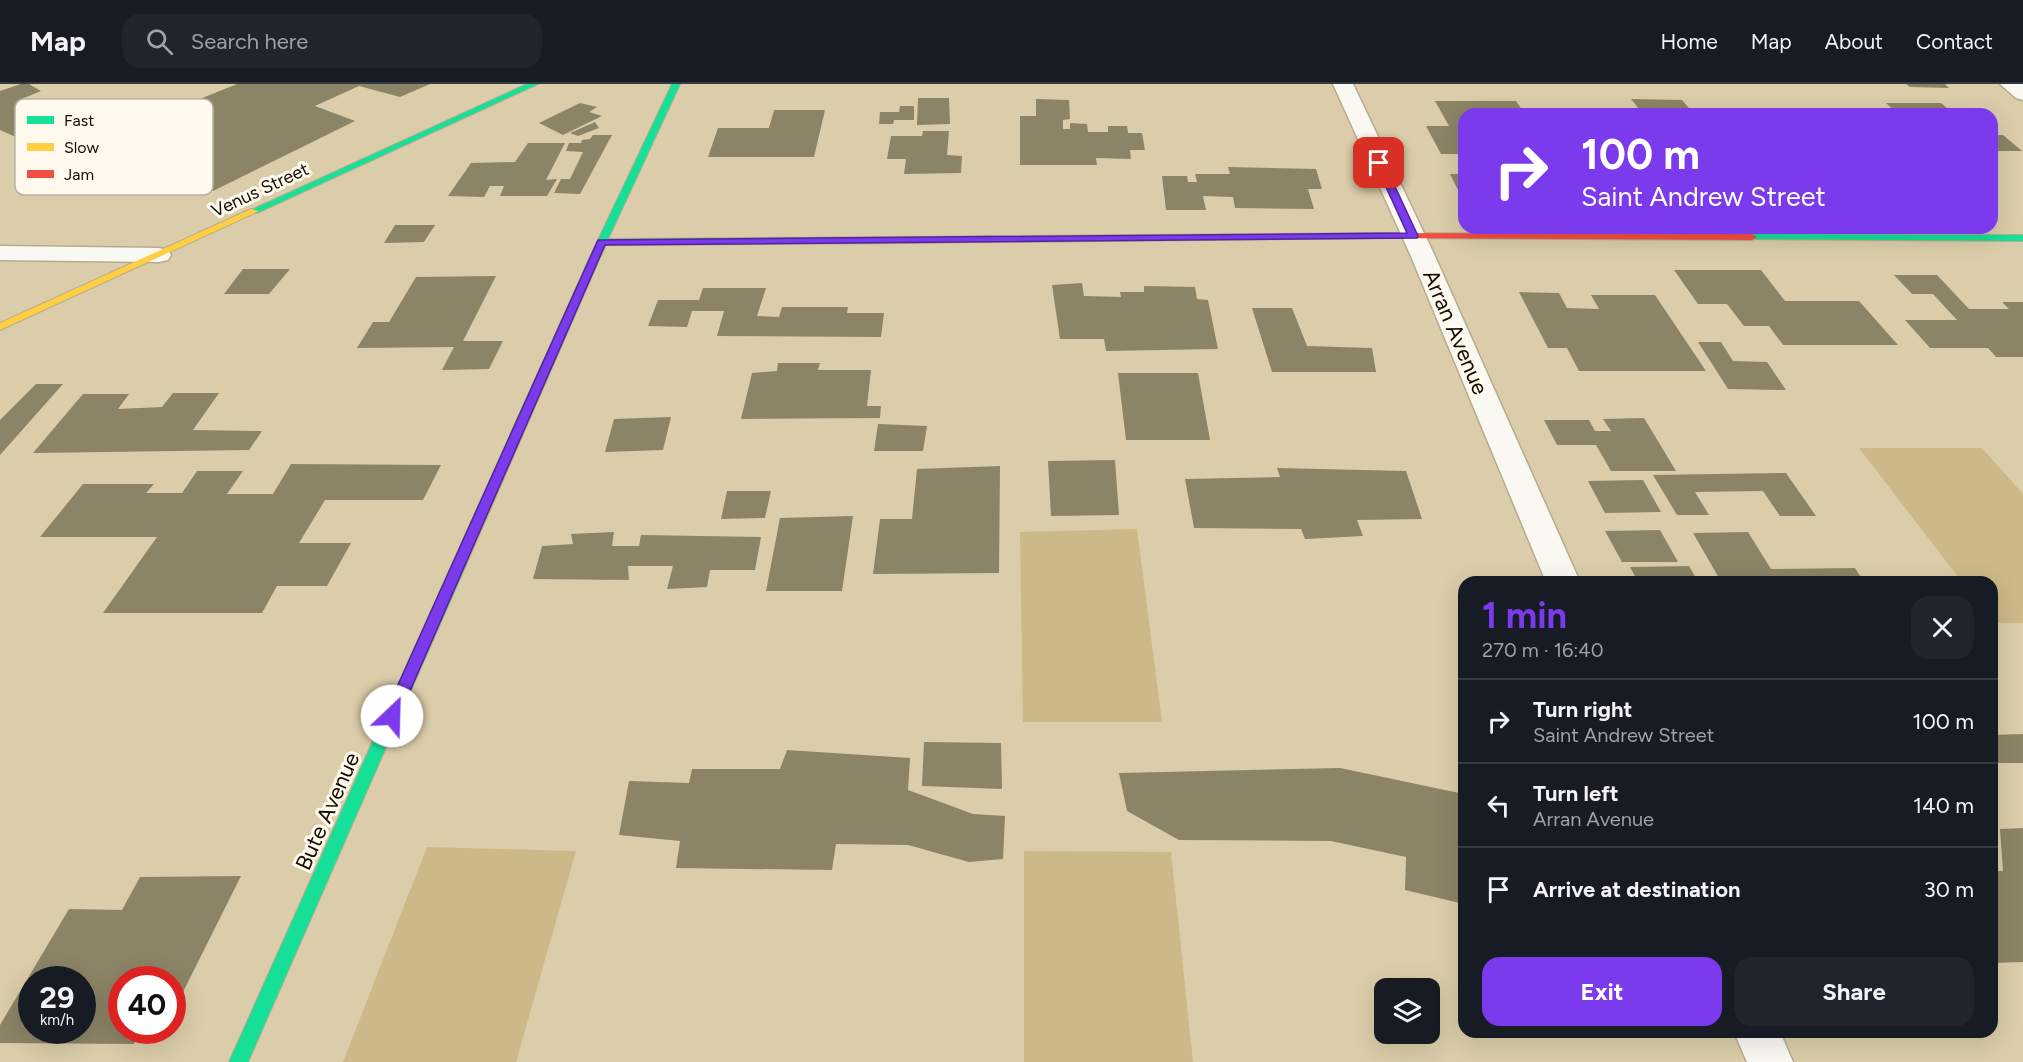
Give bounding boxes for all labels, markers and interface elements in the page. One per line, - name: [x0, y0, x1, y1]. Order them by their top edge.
- search box: [122, 14, 542, 68]
- text: Map: [30, 24, 86, 58]
- icon: search: [143, 25, 176, 58]
- text: Search here: [191, 28, 308, 55]
- text: Home: [1661, 29, 1718, 54]
- text: Map: [1751, 29, 1792, 54]
- text: About: [1825, 29, 1883, 54]
- text: Contact: [1916, 29, 1993, 54]
- legend: [15, 99, 213, 195]
- text: Fast: [64, 111, 94, 130]
- text: 100 m: [1581, 129, 1700, 180]
- icon: right: [1482, 132, 1560, 210]
- pin: [1353, 137, 1404, 188]
- text: Slow: [64, 138, 99, 157]
- icon: arrive: [1362, 146, 1395, 179]
- street label: Venus Street: [208, 158, 312, 222]
- text: Jam: [64, 165, 94, 184]
- text: Saint Andrew Street: [1581, 180, 1826, 213]
- street label: Arran Avenue: [1417, 266, 1494, 399]
- text: 1 min: [1482, 594, 1567, 637]
- button: close: [1911, 596, 1974, 659]
- text: 270 m · 16:40: [1482, 638, 1604, 662]
- position arrow: [360, 684, 424, 748]
- text: Turn right: [1533, 696, 1632, 723]
- icon: right: [1482, 705, 1515, 738]
- text: 100 m: [1913, 708, 1974, 735]
- text: Saint Andrew Street: [1533, 723, 1714, 747]
- street label: Bute Avenue: [290, 748, 365, 874]
- text: Turn left: [1533, 780, 1619, 807]
- icon: left: [1482, 789, 1515, 822]
- text: 140 m: [1913, 792, 1974, 819]
- text: Arran Avenue: [1533, 807, 1654, 831]
- icon: arrive: [1482, 873, 1515, 906]
- text: Arrive at destination: [1533, 876, 1741, 903]
- text: 30 m: [1924, 876, 1974, 903]
- button: Exit: [1482, 957, 1722, 1026]
- button: Share: [1734, 957, 1974, 1026]
- speed limit sign: 40: [108, 966, 186, 1044]
- map controls: [1374, 978, 1440, 1044]
- button: layers: [1374, 978, 1440, 1044]
- text: 29: [40, 979, 74, 1016]
- text: km/h: [40, 1011, 74, 1029]

